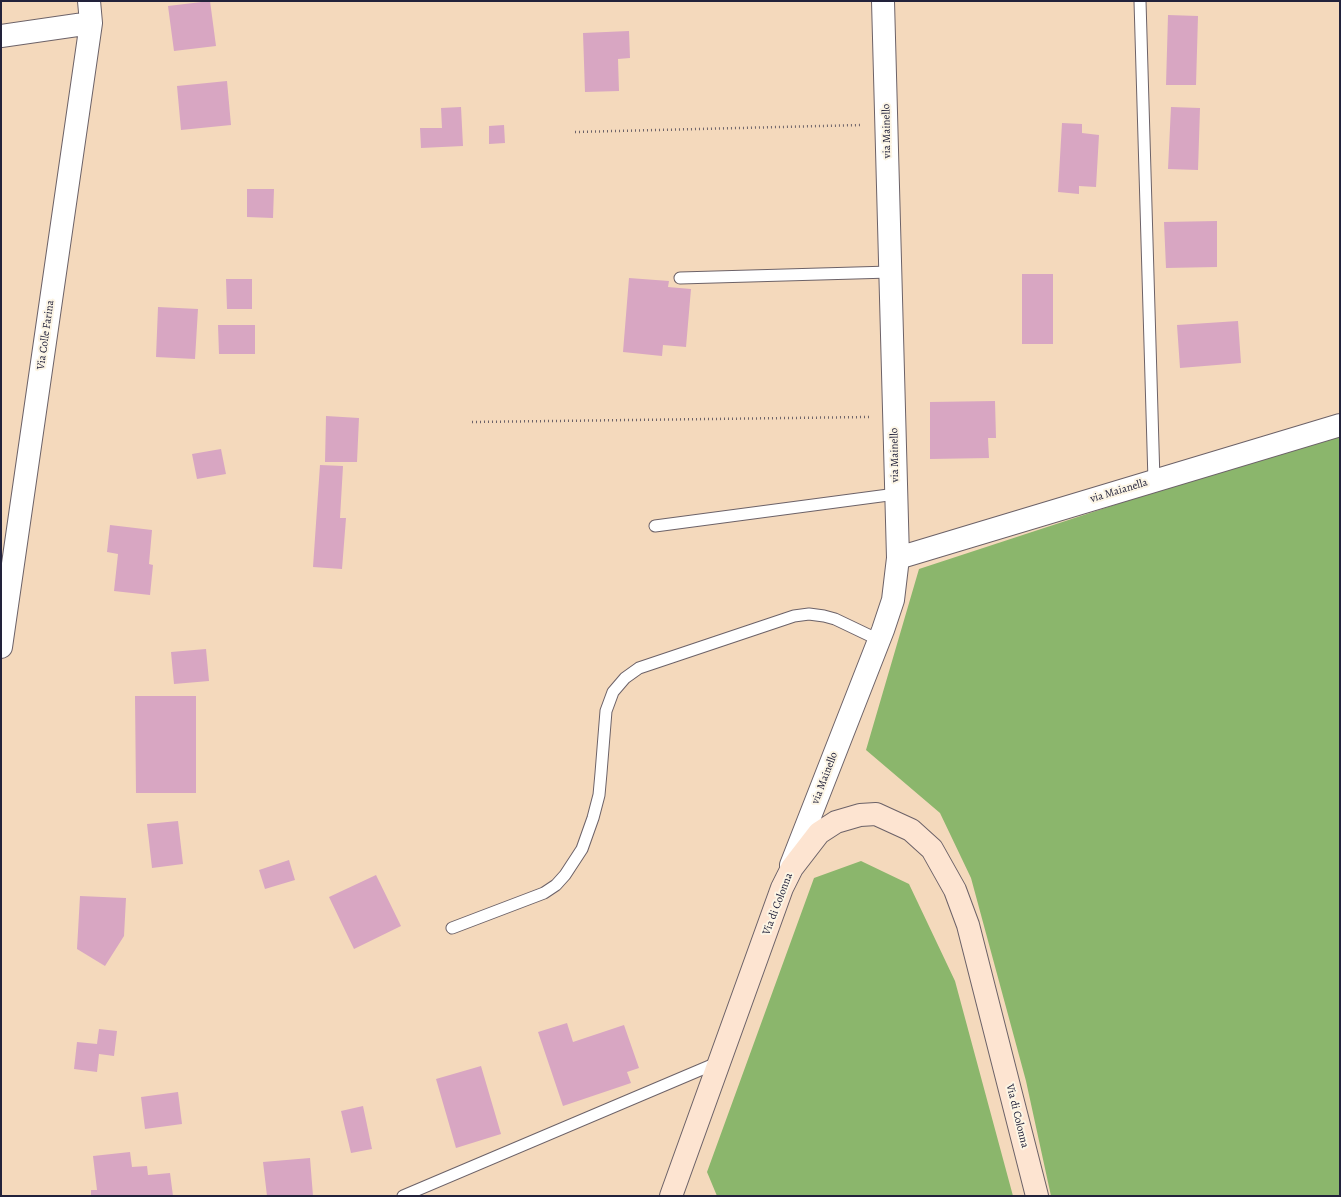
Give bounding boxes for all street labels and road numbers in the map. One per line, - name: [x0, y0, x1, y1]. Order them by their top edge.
- street label: via Mainello: [880, 104, 894, 158]
- street label: Via Colle Farina: [35, 299, 57, 371]
- street label: via Mainello: [888, 428, 902, 482]
- street label: via Maianella: [1089, 476, 1149, 506]
- street label: via Mainello: [809, 750, 841, 806]
- street label: Via di Colonna: [760, 871, 796, 937]
- street label: Via di Colonna: [1003, 1083, 1031, 1149]

